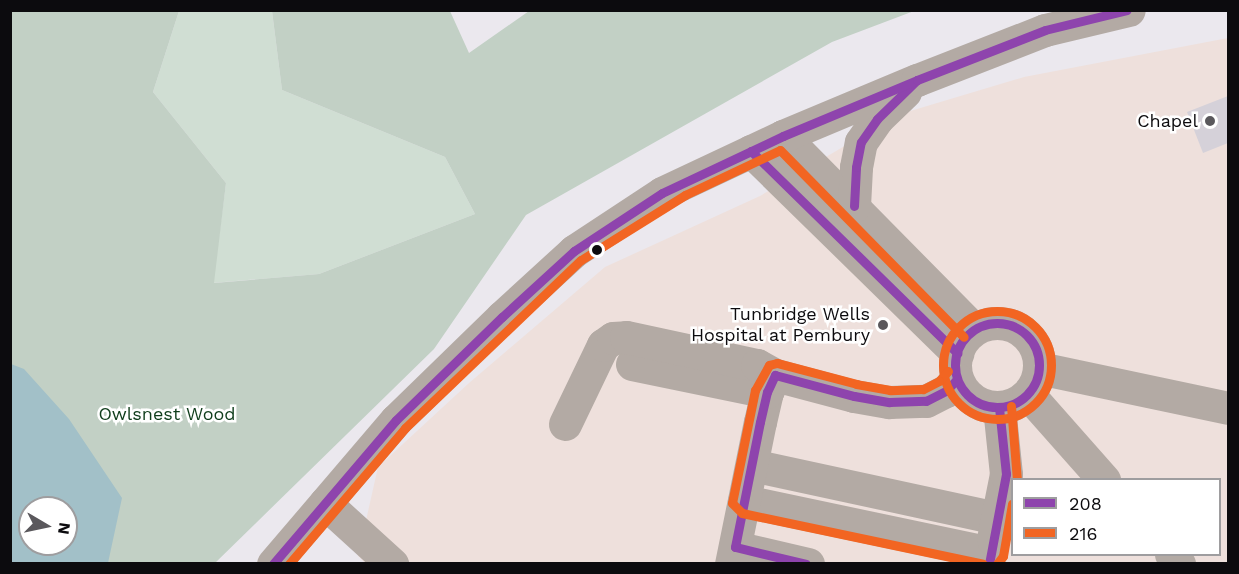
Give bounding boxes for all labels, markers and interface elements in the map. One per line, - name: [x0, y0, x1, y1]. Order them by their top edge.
- place label: Chapel: [1137, 110, 1198, 132]
- marker: Chapel: [1203, 114, 1217, 128]
- unlabelled marker: [591, 244, 603, 256]
- place label: Tunbridge Wells Hospital at Pembury: [690, 304, 870, 346]
- marker: Tunbridge Wells Hospital at Pembury: [874, 316, 892, 334]
- park label: Owlsnest Wood: [98, 403, 236, 425]
- legend: [1011, 478, 1221, 556]
- text: 208: [1069, 493, 1102, 514]
- north arrow: [18, 496, 78, 556]
- text: N: [54, 521, 75, 536]
- text: 216: [1069, 523, 1097, 544]

